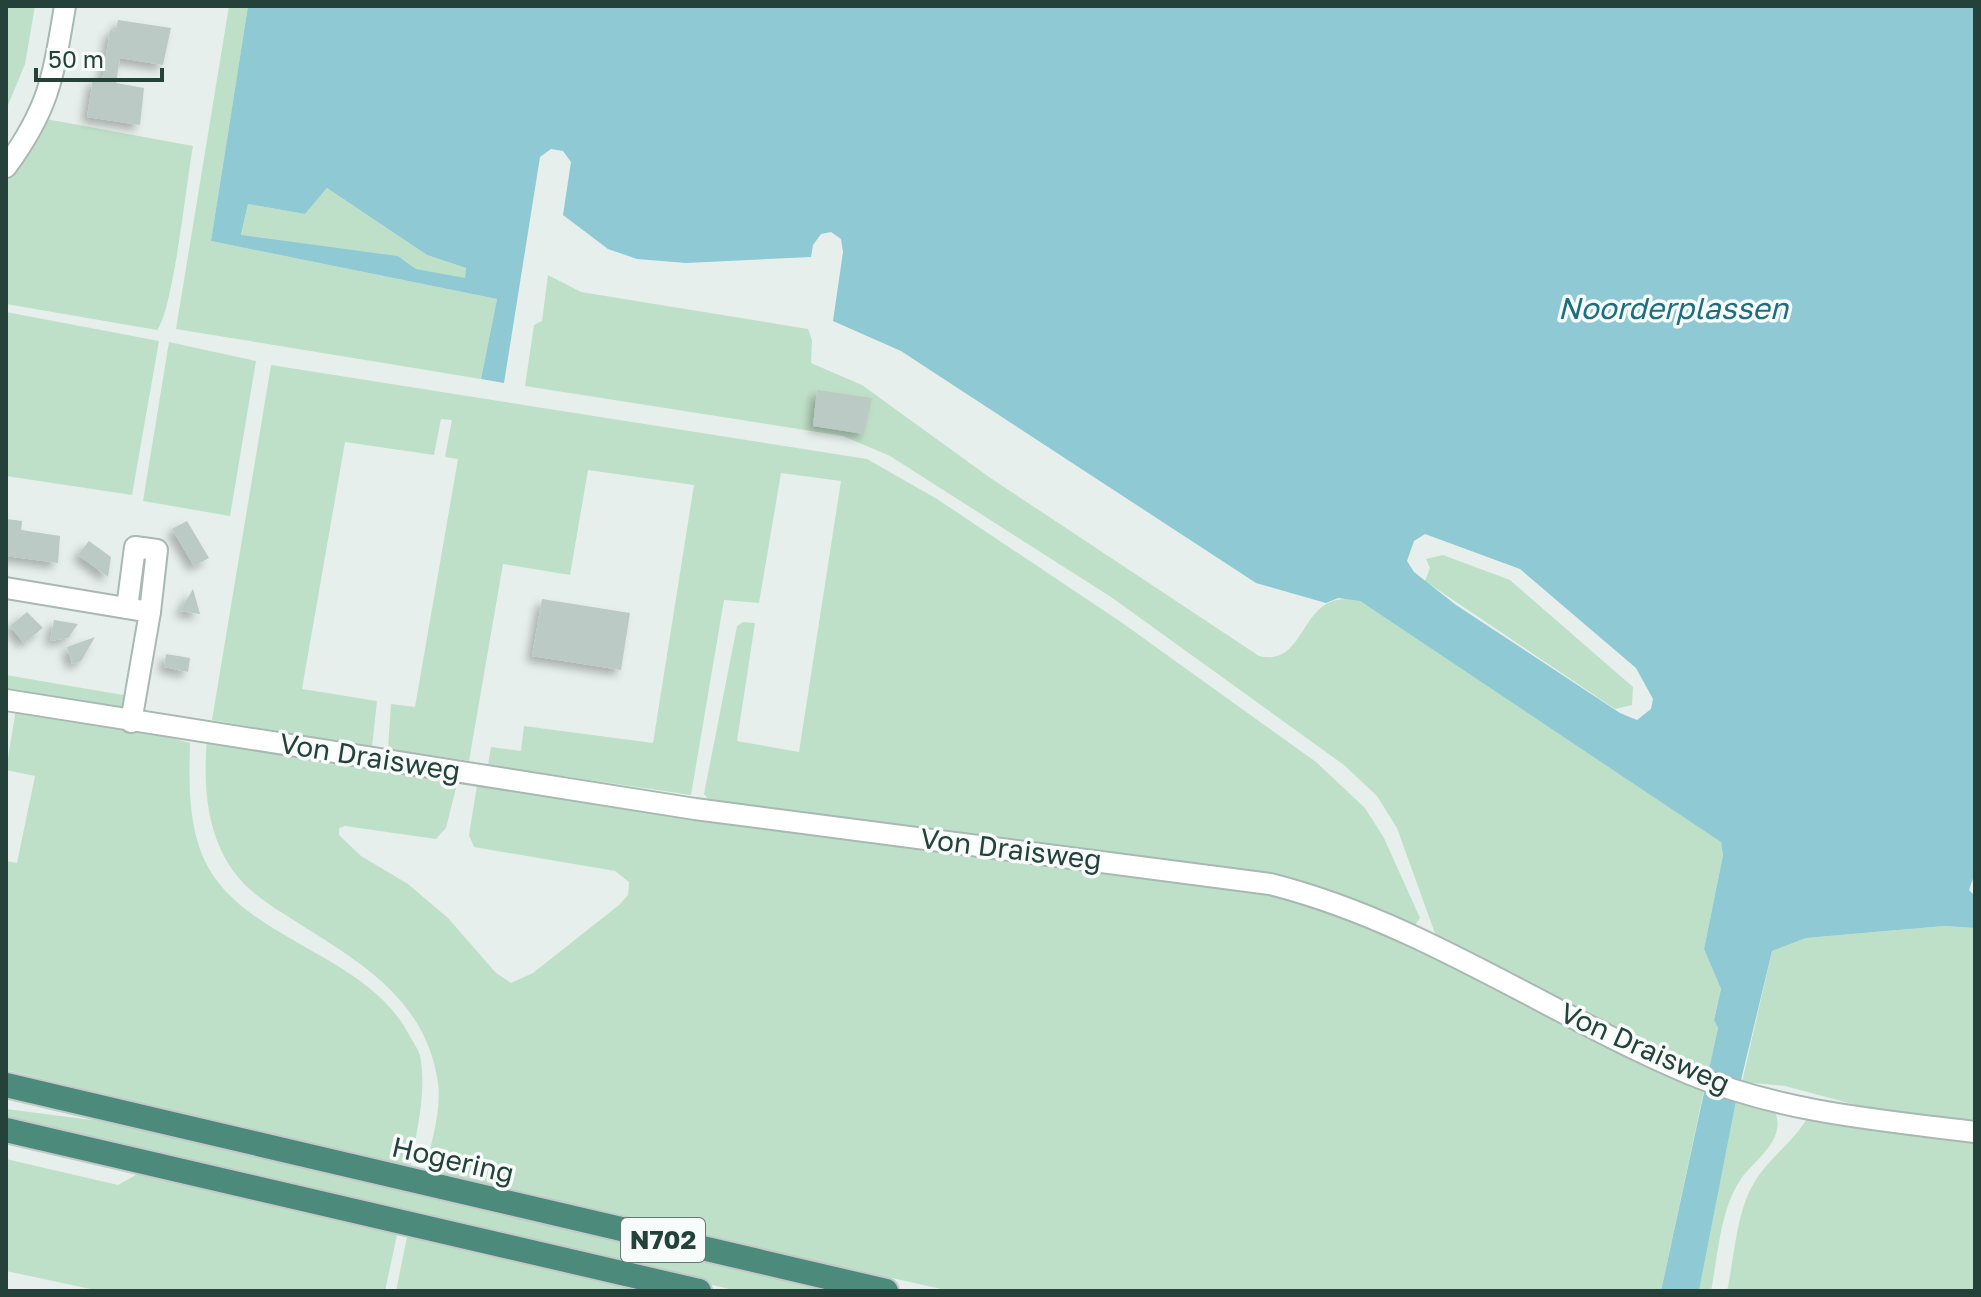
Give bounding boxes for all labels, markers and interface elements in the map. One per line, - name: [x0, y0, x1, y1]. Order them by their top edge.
- scale bar: [36, 32, 162, 82]
- text: 50 m: [48, 44, 104, 73]
- water label: Noorderplassen: [1558, 290, 1790, 326]
- street label: Von Draisweg: [277, 726, 463, 787]
- street label: Von Draisweg: [919, 821, 1104, 876]
- street label: Von Draisweg: [1555, 995, 1735, 1100]
- street label: Hogering: [389, 1129, 517, 1190]
- road number: N702: [621, 1218, 705, 1262]

